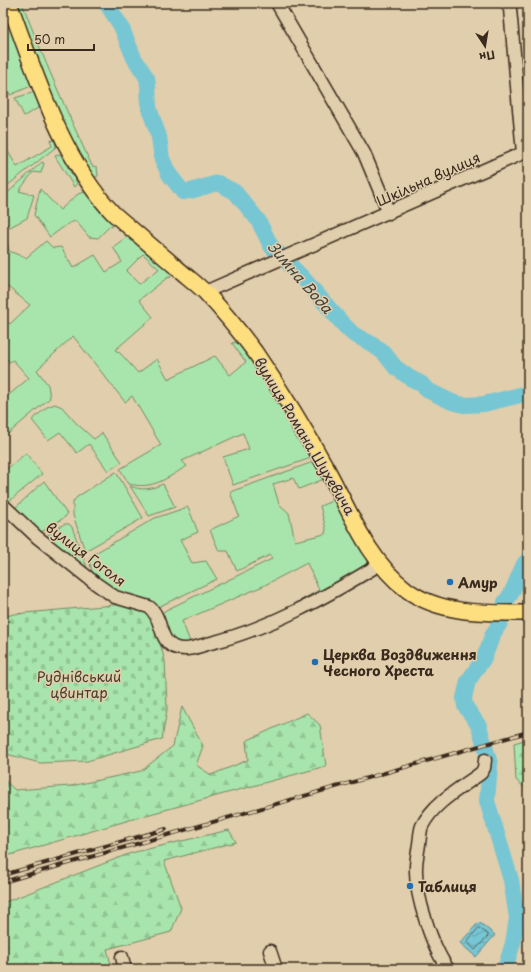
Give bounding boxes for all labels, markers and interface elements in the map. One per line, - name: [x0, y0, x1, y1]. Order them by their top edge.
- scale bar: [28, 26, 94, 52]
- north arrow: [465, 26, 505, 66]
- text: 50 m: [34, 30, 65, 48]
- text: Пн: [478, 46, 497, 66]
- street label: Шкільна вулиця: [373, 147, 483, 211]
- water label: Зимна Вода: [263, 236, 339, 319]
- street label: вулиця Романа Шухевича: [249, 353, 361, 519]
- street label: вулиця Гоголя: [41, 517, 131, 591]
- place label: Амур: [457, 572, 498, 593]
- marker: Амур: [445, 577, 455, 587]
- place label: Церква Воздвиження Чесного Хреста: [323, 644, 477, 681]
- marker: Церква Воздвиження Чесного Хреста: [310, 657, 320, 667]
- park label: Руднівський цвинтар: [37, 666, 121, 703]
- place label: Таблиця: [418, 876, 477, 897]
- marker: Таблиця: [405, 881, 415, 891]

